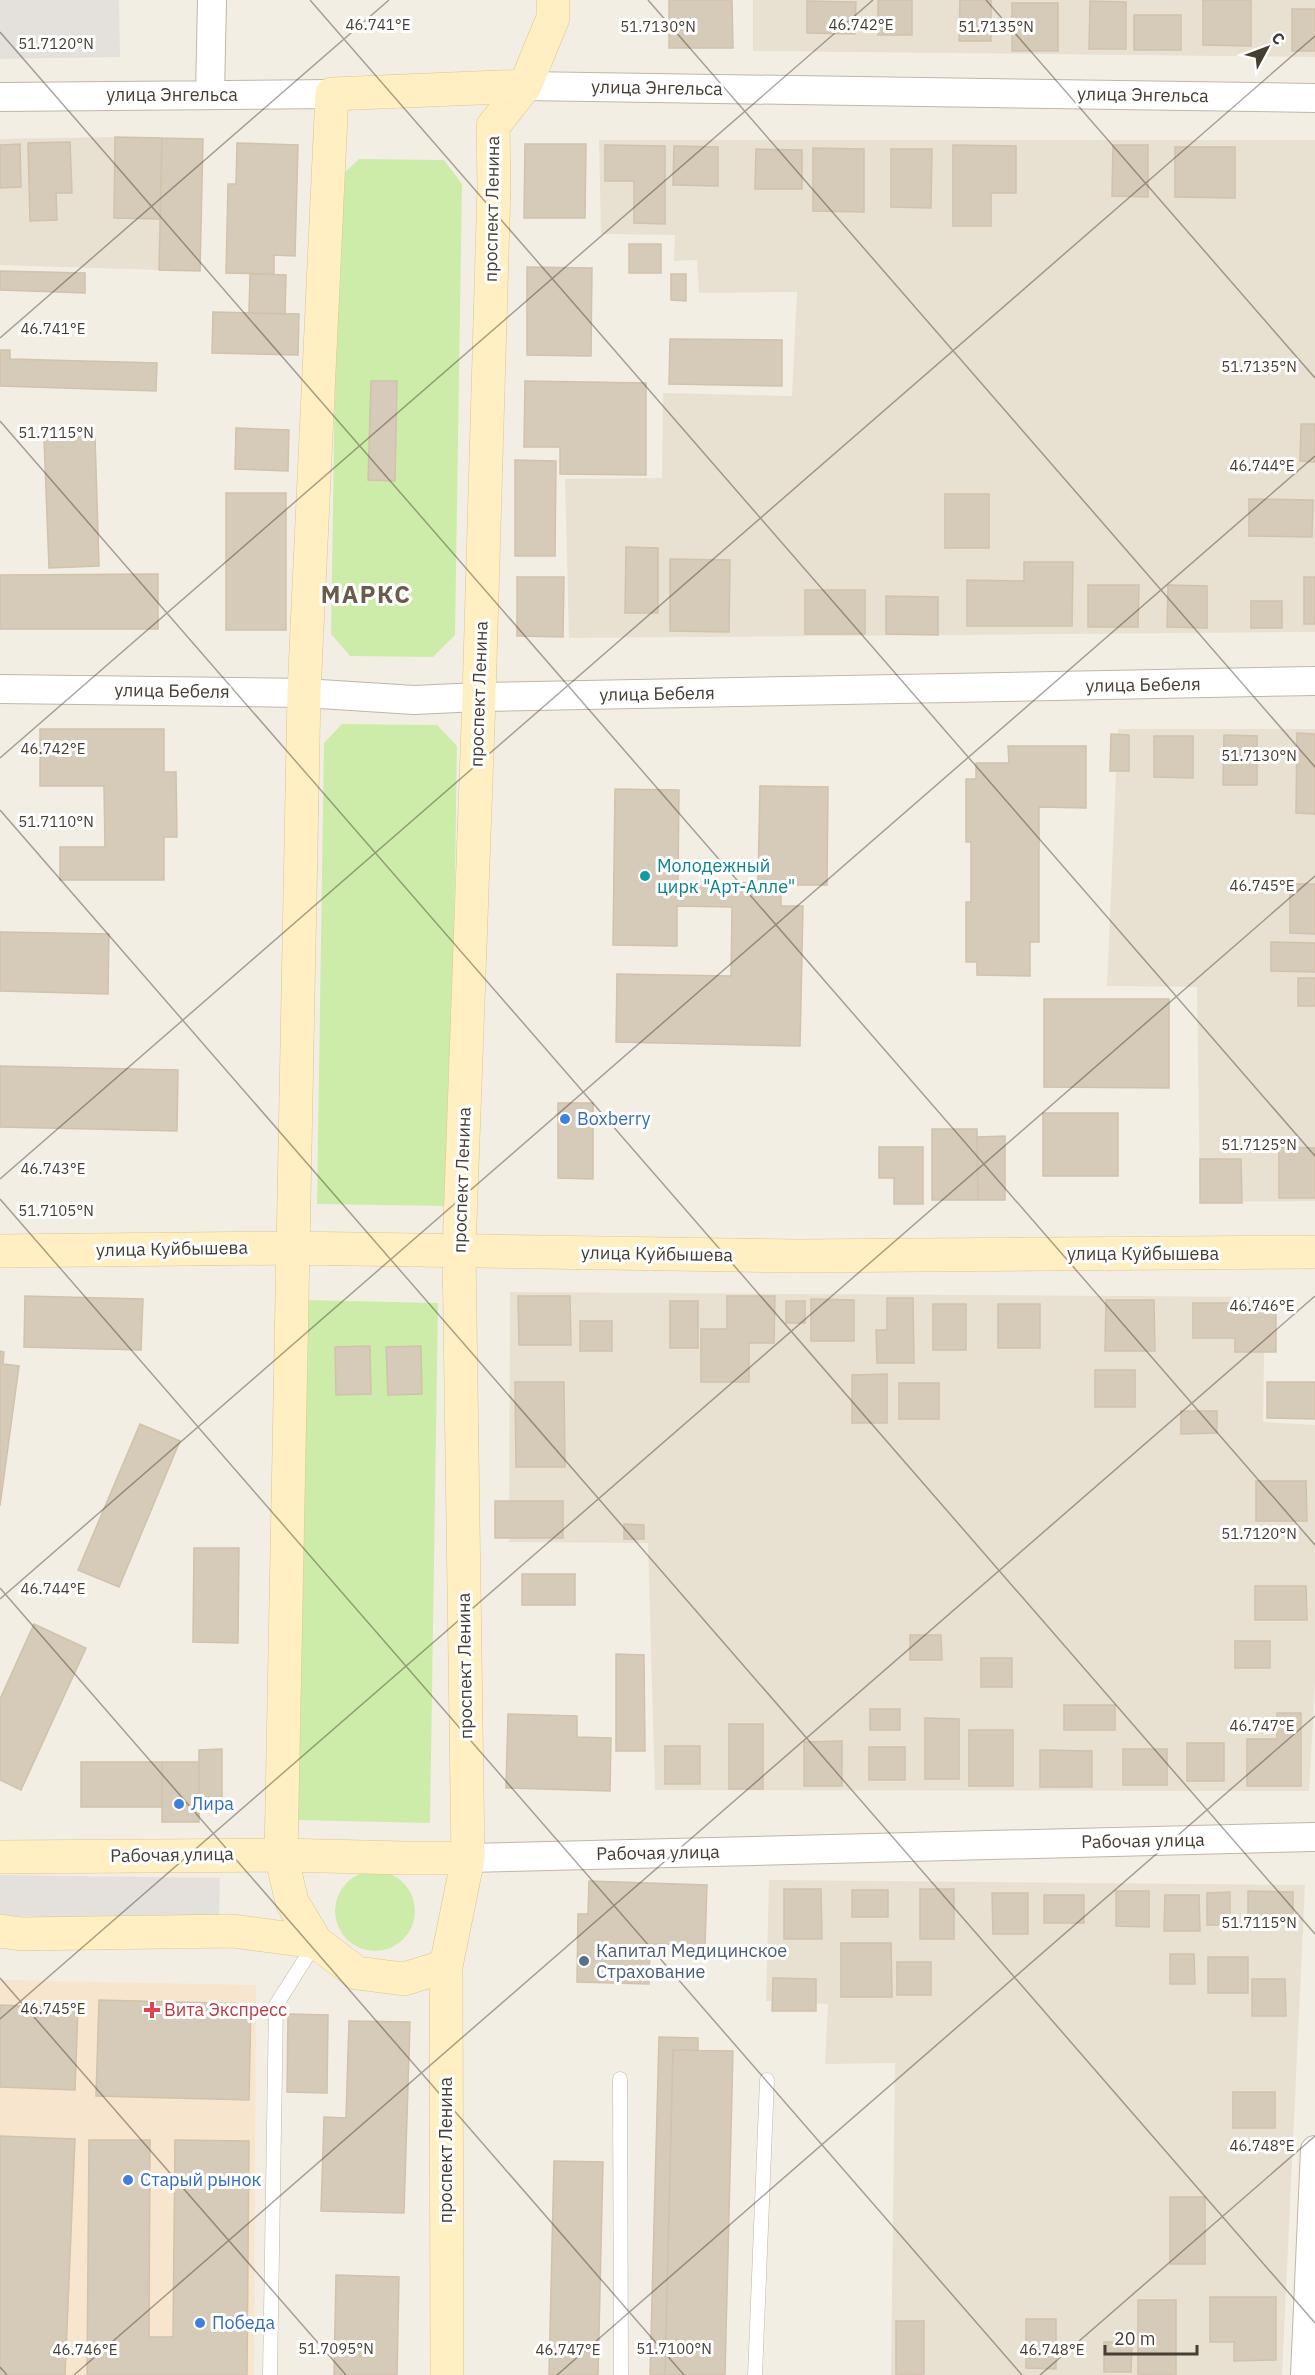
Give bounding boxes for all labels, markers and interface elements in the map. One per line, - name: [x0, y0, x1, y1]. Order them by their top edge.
- text: 46.741°E: [346, 15, 410, 34]
- text: 46.742°E: [829, 15, 893, 34]
- text: 51.7130°N: [620, 17, 696, 36]
- text: 51.7135°N: [958, 17, 1034, 36]
- north arrow: [1237, 18, 1297, 78]
- text: С: [1267, 28, 1289, 49]
- text: 51.7120°N: [18, 34, 94, 53]
- street label: улица Энгельса: [591, 75, 723, 100]
- street label: улица Энгельса: [1077, 82, 1209, 107]
- street label: улица Энгельса: [106, 83, 238, 106]
- street label: проспект Ленина: [479, 135, 504, 282]
- text: 46.741°E: [21, 319, 85, 338]
- text: 51.7135°N: [1221, 357, 1297, 376]
- text: 51.7115°N: [18, 423, 94, 442]
- text: 46.744°E: [1230, 456, 1294, 475]
- district label: МАРКС: [321, 578, 411, 610]
- street label: проспект Ленина: [464, 620, 493, 767]
- street label: улица Бебеля: [1085, 672, 1201, 697]
- street label: улица Бебеля: [114, 678, 230, 703]
- street label: улица Бебеля: [599, 681, 715, 706]
- text: 46.742°E: [21, 739, 85, 758]
- text: 51.7130°N: [1221, 746, 1297, 765]
- text: 51.7110°N: [18, 812, 94, 831]
- place label: Молодежный цирк "Арт-Алле": [657, 854, 795, 898]
- marker: Молодежный цирк "Арт-Алле": [638, 869, 652, 883]
- text: 46.745°E: [1230, 876, 1294, 895]
- street label: проспект Ленина: [447, 1106, 476, 1253]
- place label: Boxberry: [577, 1107, 650, 1130]
- marker: Boxberry: [558, 1112, 572, 1126]
- text: 51.7125°N: [1221, 1135, 1297, 1154]
- text: 46.743°E: [21, 1159, 85, 1178]
- text: 51.7105°N: [18, 1201, 94, 1220]
- street label: улица Куйбышева: [96, 1236, 249, 1261]
- street label: улица Куйбышева: [581, 1241, 734, 1266]
- street label: улица Куйбышева: [1067, 1242, 1219, 1265]
- text: 46.746°E: [1230, 1296, 1294, 1315]
- text: 51.7120°N: [1221, 1524, 1297, 1543]
- text: 46.744°E: [21, 1579, 85, 1598]
- street label: проспект Ленина: [452, 1592, 477, 1739]
- text: 46.747°E: [1230, 1716, 1294, 1735]
- place label: Лира: [191, 1792, 234, 1815]
- marker: Лира: [172, 1797, 186, 1811]
- street label: Рабочая улица: [1081, 1828, 1205, 1853]
- street label: Рабочая улица: [596, 1840, 720, 1865]
- street label: Рабочая улица: [110, 1842, 234, 1867]
- text: 51.7115°N: [1221, 1913, 1297, 1932]
- place label: Капитал Медицинское Страхование: [596, 1939, 787, 1983]
- marker: Капитал Медицинское Страхование: [577, 1954, 591, 1968]
- place label: Вита Экспресс: [164, 1998, 287, 2021]
- text: 46.745°E: [21, 1999, 85, 2018]
- marker: Вита Экспресс: [145, 2003, 159, 2017]
- street label: проспект Ленина: [434, 2076, 457, 2223]
- text: 46.748°E: [1230, 2136, 1294, 2155]
- place label: Старый рынок: [140, 2168, 261, 2191]
- marker: Старый рынок: [121, 2173, 135, 2187]
- place label: Победа: [212, 2311, 275, 2334]
- marker: Победа: [193, 2316, 207, 2330]
- scale bar: [1105, 2318, 1196, 2356]
- text: 20 m: [1114, 2327, 1156, 2350]
- text: 51.7095°N: [298, 2339, 374, 2358]
- text: 51.7100°N: [636, 2339, 712, 2358]
- text: 46.746°E: [53, 2340, 117, 2359]
- text: 46.747°E: [536, 2340, 600, 2359]
- text: 46.748°E: [1020, 2340, 1084, 2359]

